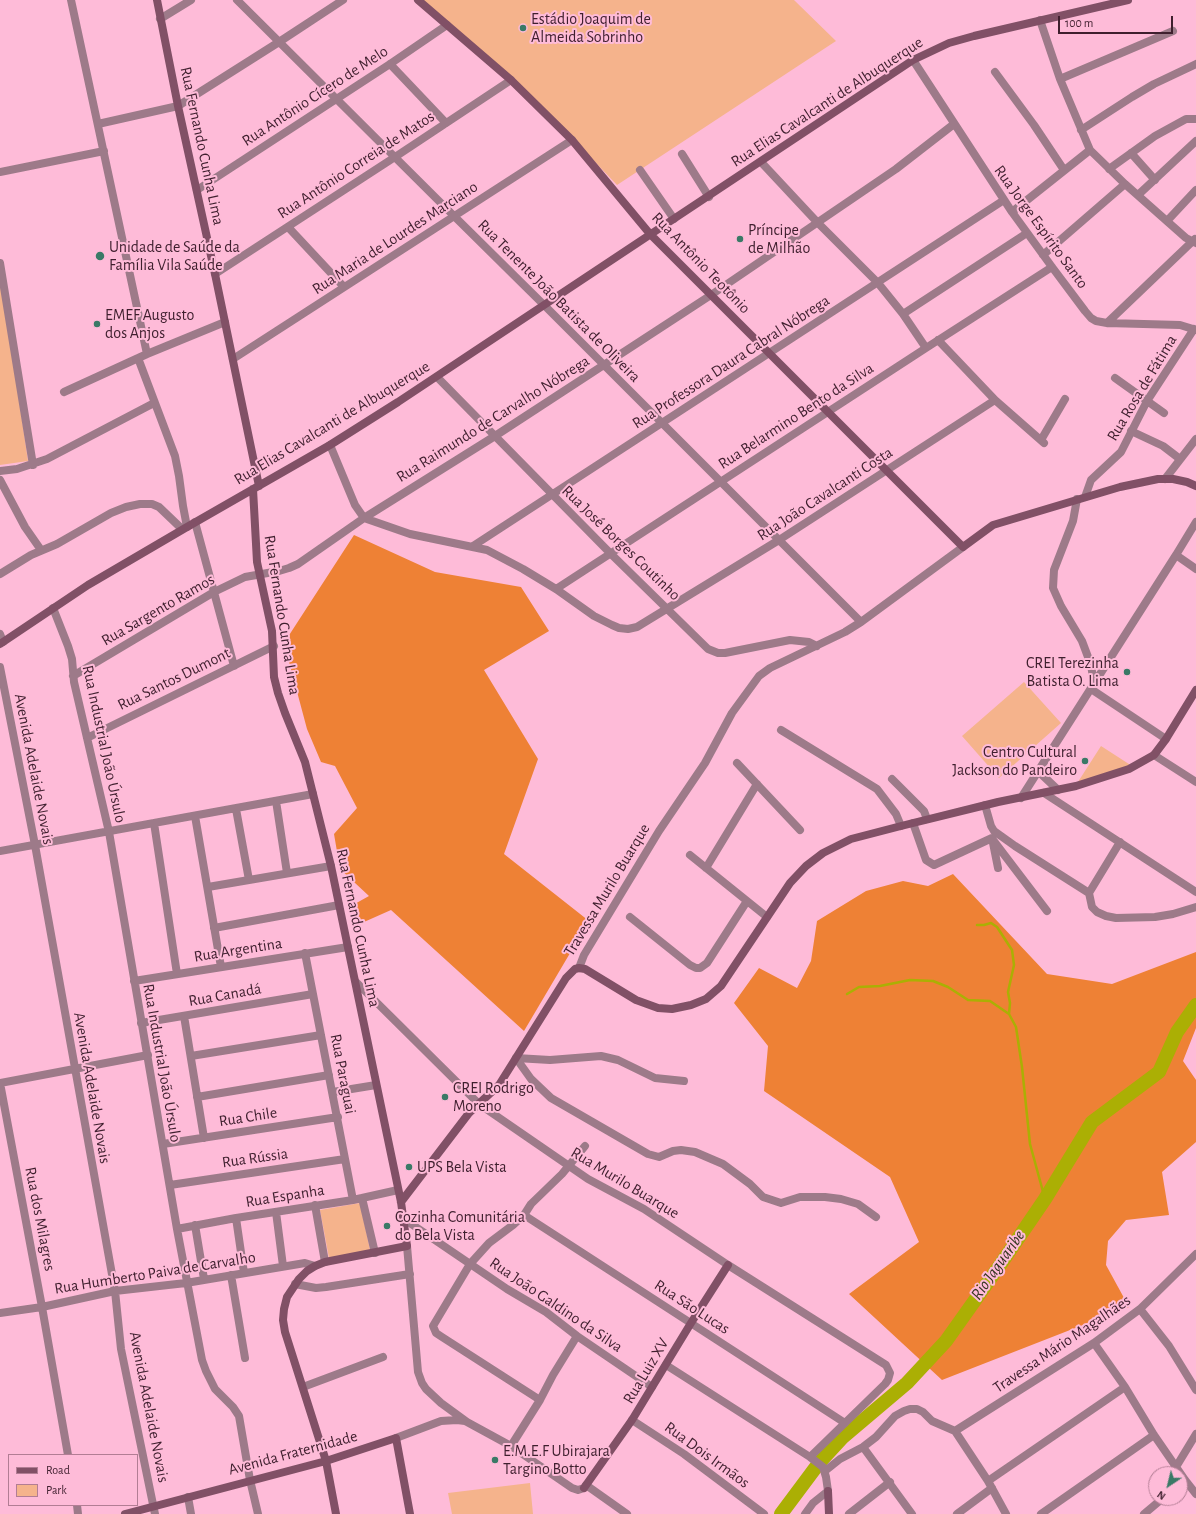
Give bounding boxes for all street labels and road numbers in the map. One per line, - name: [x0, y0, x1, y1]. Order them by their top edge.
- street label: Rua Elias Cavalcanti de Albuquerque: [727, 33, 927, 171]
- street label: Rua Antônio Cícero de Melo: [238, 42, 392, 150]
- street label: Rua Fernando Cunha Lima: [176, 65, 228, 227]
- street label: Rua Antônio Correia de Matos: [274, 107, 438, 223]
- street label: Rua Jorge Espírito Santo: [990, 162, 1092, 292]
- street label: Rua Maria de Lourdes Marciano: [309, 177, 481, 299]
- street label: Rua Antônio Teotônio: [648, 208, 754, 318]
- street label: Rua Tenente João Batista de Oliveira: [474, 216, 644, 386]
- street label: Rua Professora Daura Cabral Nóbrega: [629, 291, 833, 433]
- street label: Rua Rosa de Fátima: [1103, 332, 1181, 444]
- street label: Rua Raimundo de Carvalho Nóbrega: [393, 351, 593, 487]
- street label: Rua Elias Cavalcanti de Albuquerque: [231, 357, 433, 489]
- street label: Rua Belarmino Bento da Silva: [715, 359, 877, 473]
- street label: Rua João Cavalcanti Costa: [754, 443, 896, 545]
- street label: Rua José Borges Coutinho: [558, 481, 684, 605]
- street label: Rua Fernando Cunha Lima: [260, 534, 304, 696]
- street label: Rua Sargento Ramos: [98, 570, 218, 650]
- street label: Rua Santos Dumont: [115, 643, 233, 715]
- street label: Rua Industrial João Úrsulo: [78, 663, 130, 825]
- street label: Avenida Adelaide Novais: [10, 692, 58, 846]
- street label: Travessa Murilo Buarque: [560, 820, 654, 960]
- street label: Rua Fernando Cunha Lima: [332, 847, 384, 1009]
- street label: Rua Argentina: [193, 934, 283, 966]
- street label: Rua Canadá: [187, 979, 263, 1011]
- street label: Rua Industrial João Úrsulo: [139, 982, 185, 1144]
- street label: Avenida Adelaide Novais: [69, 1011, 115, 1165]
- street label: Rua Paraguai: [326, 1032, 360, 1116]
- street label: Rua Chile: [218, 1103, 278, 1131]
- street label: Rua Murilo Buarque: [567, 1143, 683, 1223]
- street label: Rua Rússia: [221, 1144, 289, 1172]
- street label: Rua dos Milagres: [21, 1165, 59, 1273]
- street label: Rua Espanha: [244, 1180, 326, 1212]
- street label: Rua Humberto Paiva de Carvalho: [53, 1248, 257, 1298]
- street label: Rua João Galdino da Silva: [486, 1253, 626, 1357]
- street label: Rua São Lucas: [651, 1276, 733, 1338]
- street label: Travessa Mário Magalhães: [990, 1291, 1134, 1397]
- street label: Avenida Adelaide Novais: [125, 1330, 173, 1484]
- street label: Rua Luiz XV: [619, 1335, 673, 1407]
- street label: Rua Dois Irmãos: [661, 1418, 753, 1492]
- street label: Avenida Fraternidade: [226, 1427, 360, 1479]

